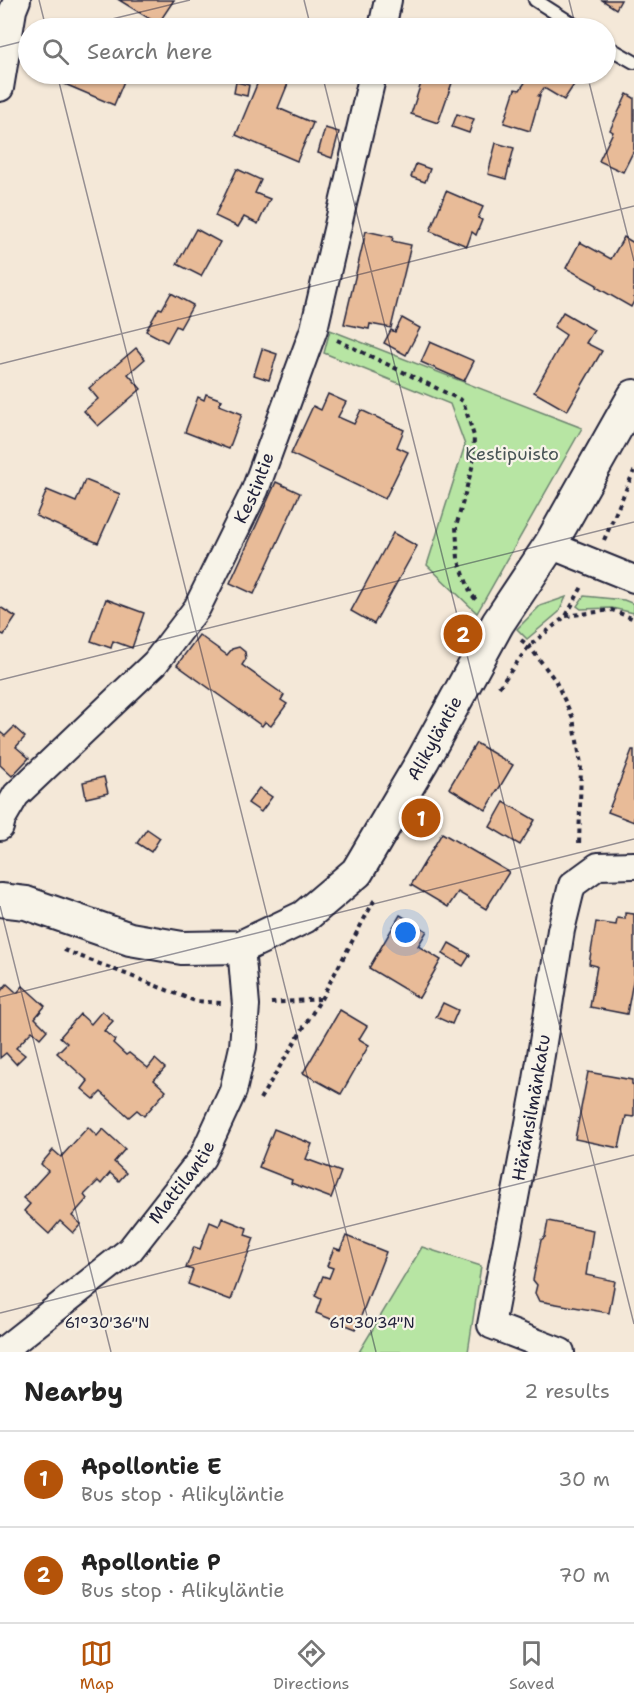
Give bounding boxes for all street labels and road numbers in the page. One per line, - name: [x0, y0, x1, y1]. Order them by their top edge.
- street label: Kestintie: [228, 449, 280, 528]
- street label: Alikyläntie: [402, 692, 468, 785]
- street label: Häränsilmänkatu: [506, 1033, 556, 1183]
- street label: Mattilantie: [143, 1137, 220, 1229]

